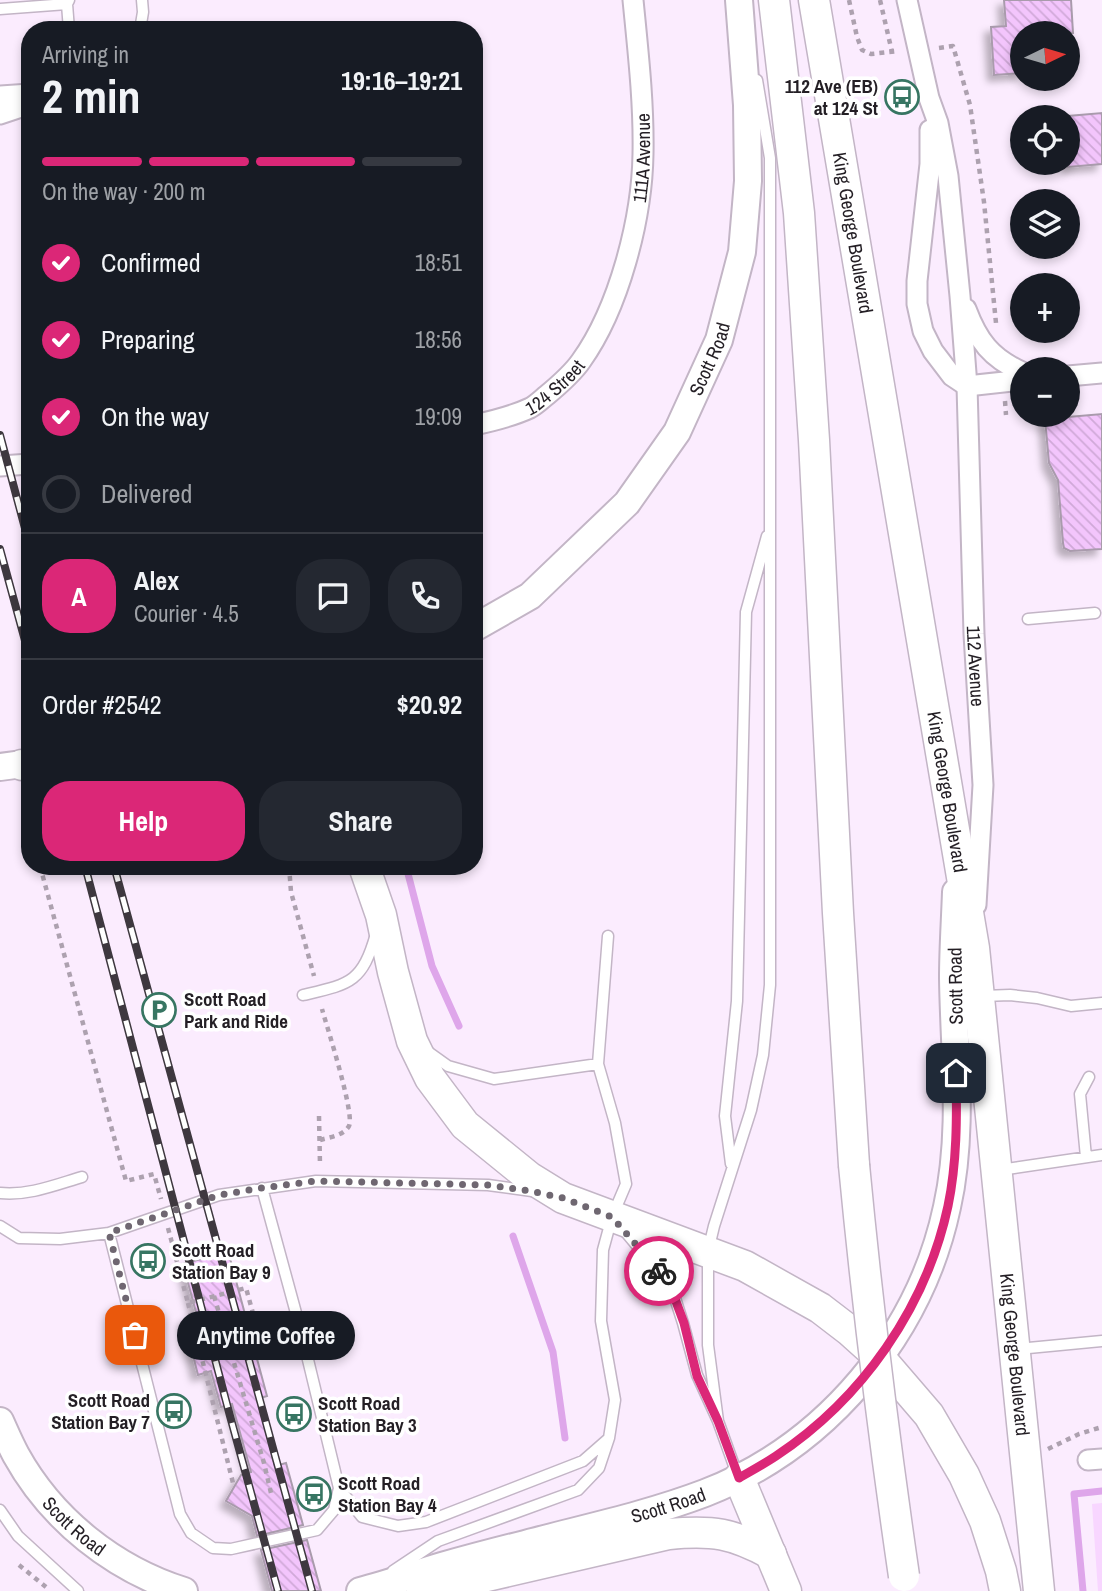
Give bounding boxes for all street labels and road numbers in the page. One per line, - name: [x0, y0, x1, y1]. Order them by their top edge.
- street label: 111A Avenue: [626, 113, 656, 204]
- street label: King George Boulevard: [827, 150, 880, 315]
- street label: Scott Road: [682, 320, 736, 399]
- street label: 124 Street: [521, 354, 591, 421]
- street label: 112 Avenue: [961, 625, 991, 707]
- street label: King George Boulevard: [921, 709, 974, 874]
- street label: Scott Road: [941, 947, 969, 1025]
- street label: King George Boulevard: [994, 1272, 1036, 1437]
- street label: Scott Road: [628, 1481, 709, 1529]
- street label: Scott Road: [37, 1491, 111, 1562]

